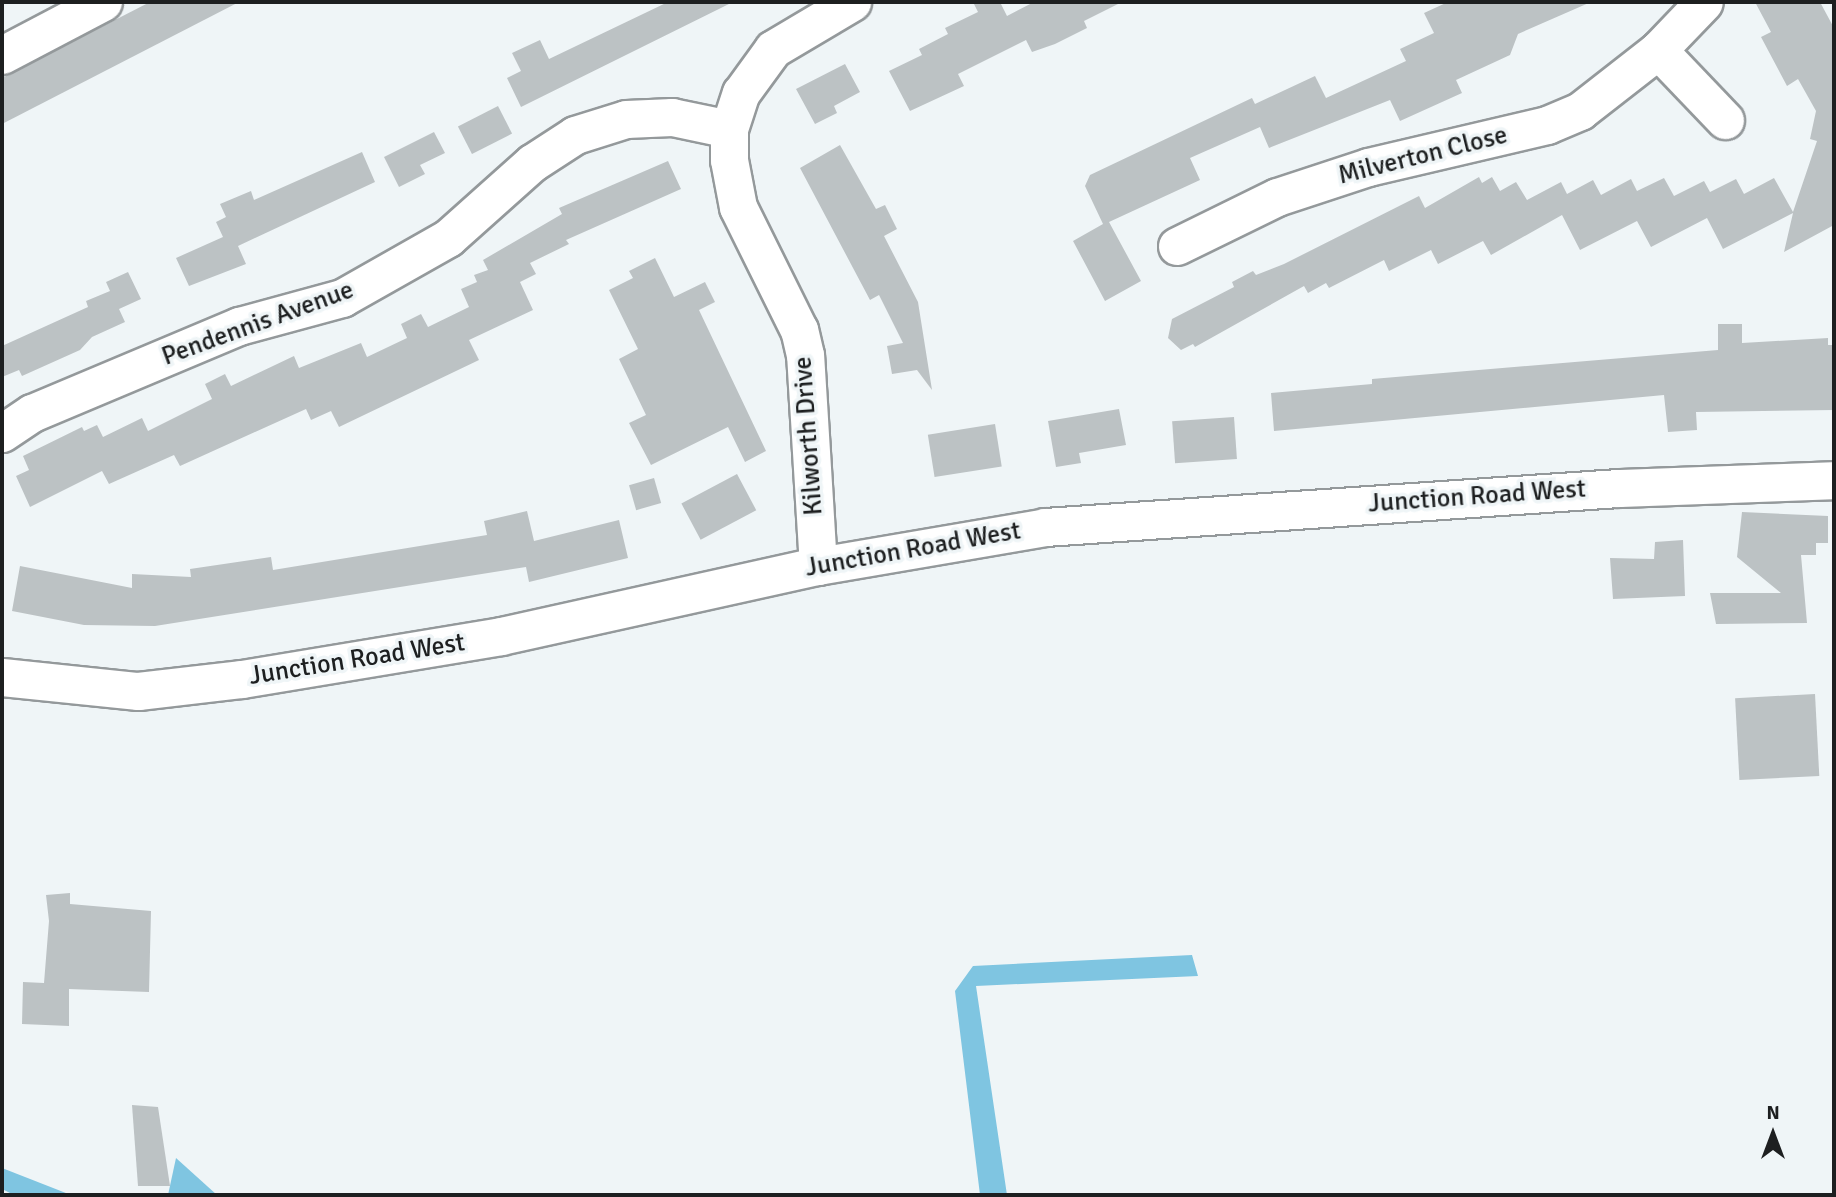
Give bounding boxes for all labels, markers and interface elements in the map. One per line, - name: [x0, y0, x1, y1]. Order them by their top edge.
- street label: Milverton Close: [1335, 120, 1511, 192]
- street label: Pendennis Avenue: [158, 275, 358, 373]
- street label: Kilworth Drive: [788, 356, 830, 516]
- street label: Junction Road West: [1367, 474, 1587, 520]
- street label: Junction Road West: [803, 516, 1023, 584]
- street label: Junction Road West: [247, 628, 467, 692]
- north arrow: [1738, 1099, 1808, 1169]
- text: N: [1766, 1101, 1780, 1125]

